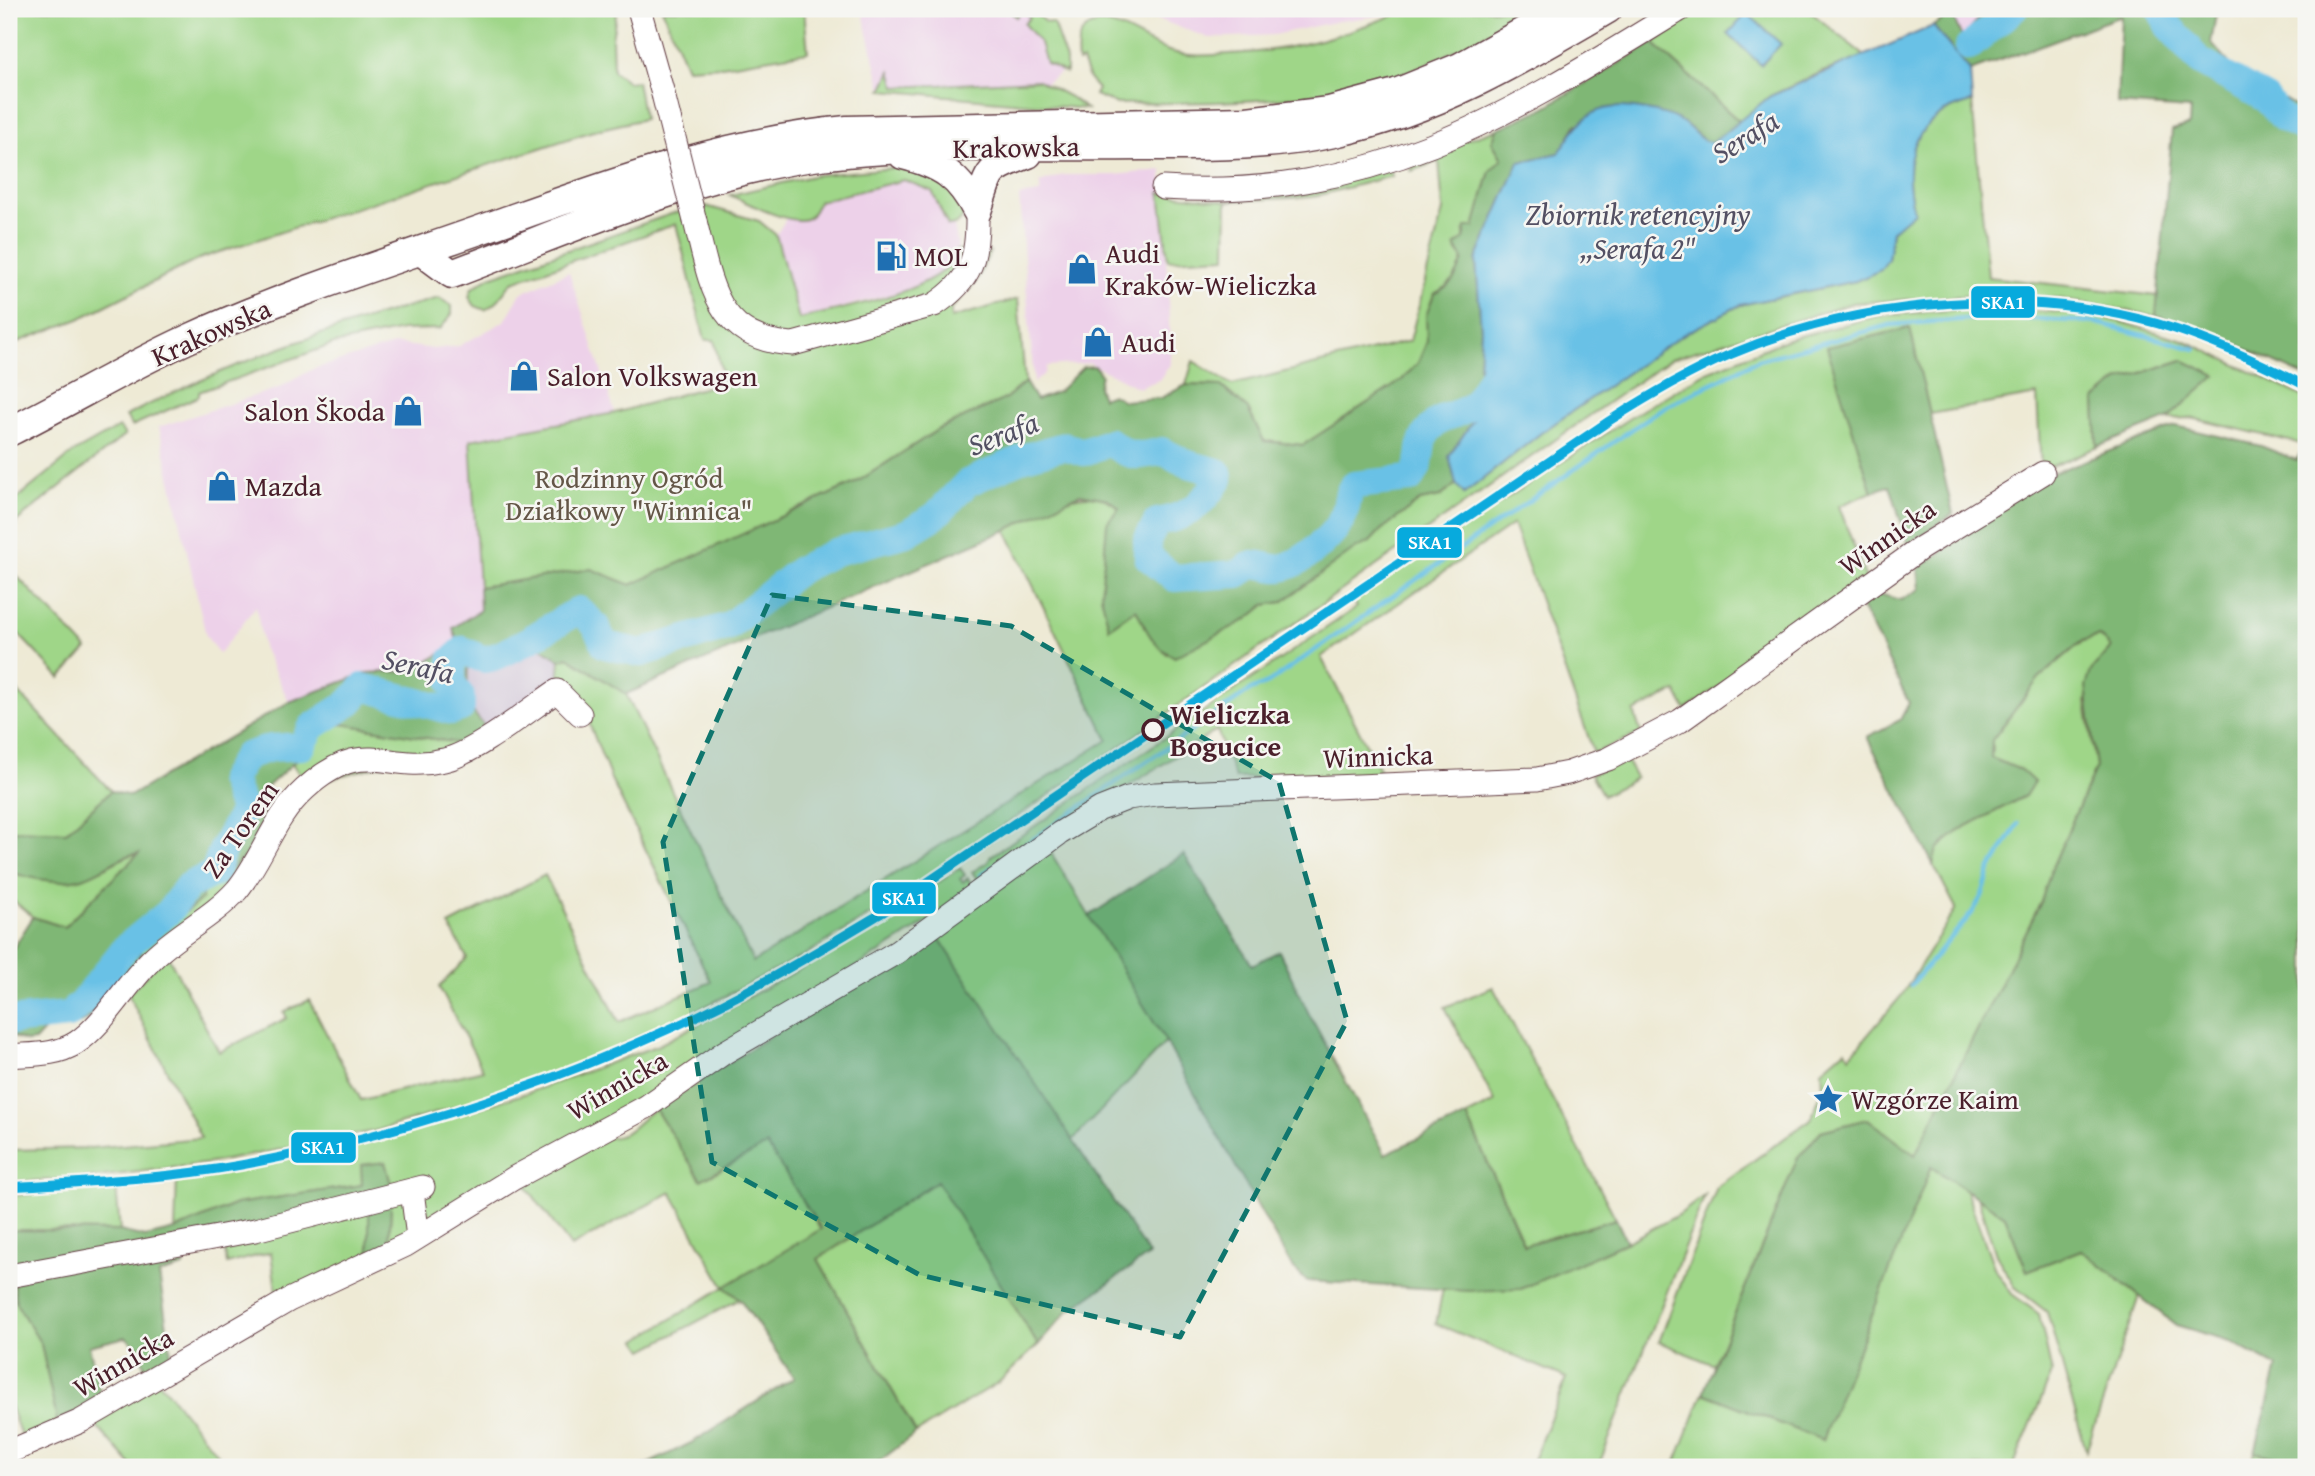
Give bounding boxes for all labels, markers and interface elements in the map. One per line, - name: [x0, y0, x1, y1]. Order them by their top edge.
- water label: Serafa: [1702, 98, 1787, 174]
- street label: Krakowska: [952, 125, 1081, 168]
- water label: Zbiornik retencyjny ,,Serafa 2": [1525, 192, 1751, 270]
- place label: Audi Kraków-Wieliczka: [1105, 232, 1317, 305]
- place label: MOL: [914, 235, 968, 276]
- fuel station icon: MOL: [874, 239, 908, 273]
- shop icon: Audi Kraków-Wieliczka: [1065, 252, 1099, 286]
- line badge: SKA1: [1970, 285, 2036, 319]
- street label: Krakowska: [144, 287, 278, 376]
- text: SKA1: [1981, 288, 2025, 316]
- place label: Audi: [1121, 321, 1176, 362]
- shop icon: Audi: [1081, 325, 1115, 359]
- place label: Salon Volkswagen: [547, 355, 758, 396]
- shop icon: Salon Volkswagen: [507, 359, 541, 393]
- place label: Salon Škoda: [244, 390, 386, 431]
- shop icon: Salon Škoda: [391, 394, 425, 428]
- water label: Serafa: [961, 400, 1044, 467]
- park label: Rodzinny Ogród Działkowy "Winnica": [505, 457, 753, 530]
- place label: Mazda: [245, 465, 322, 506]
- shop icon: Mazda: [205, 469, 239, 503]
- street label: Winnicka: [1830, 488, 1944, 585]
- line badge: SKA1: [1396, 526, 1463, 559]
- text: SKA1: [1408, 528, 1452, 556]
- water label: Serafa: [378, 636, 458, 694]
- place label: Wieliczka Bogucice: [1170, 693, 1291, 766]
- marker: Wieliczka Bogucice: [1142, 719, 1164, 741]
- street label: Winnicka: [1322, 733, 1435, 778]
- street label: Za Torem: [191, 772, 288, 886]
- line badge: SKA1: [871, 881, 937, 915]
- text: SKA1: [882, 884, 926, 912]
- street label: Winnicka: [559, 1039, 675, 1130]
- place label: Wzgórze Kaim: [1851, 1078, 2019, 1119]
- place icon: Wzgórze Kaim: [1811, 1082, 1845, 1116]
- line badge: SKA1: [290, 1131, 357, 1164]
- text: SKA1: [301, 1133, 345, 1161]
- street label: Winnicka: [65, 1316, 181, 1407]

